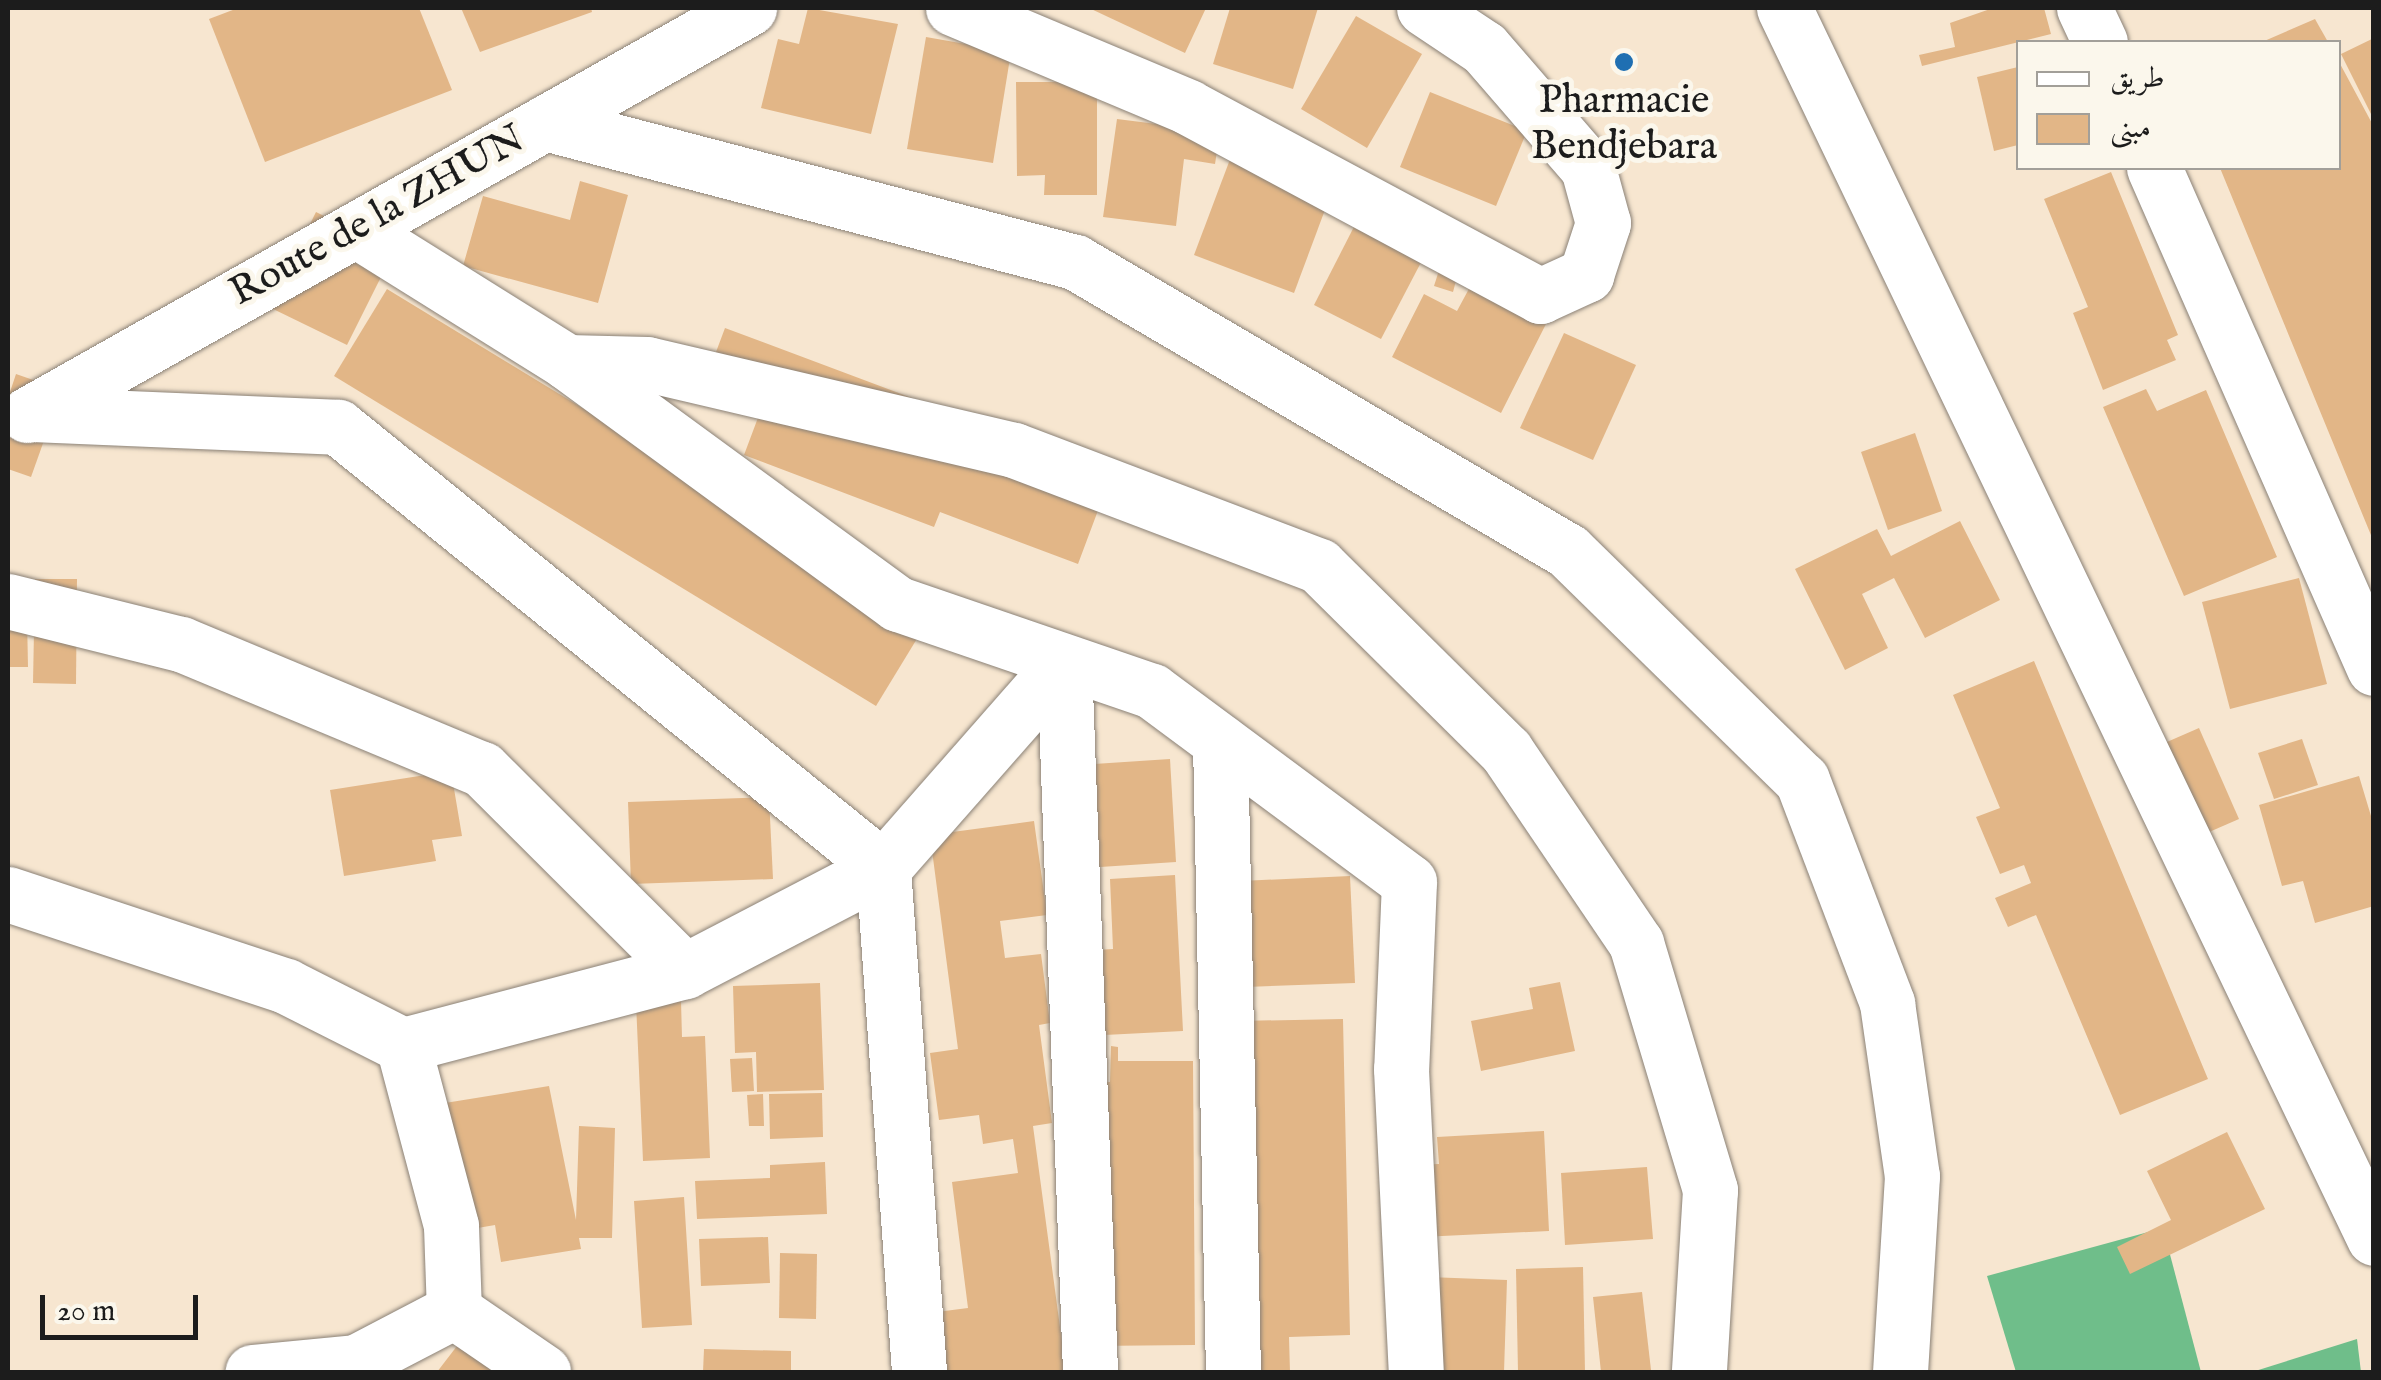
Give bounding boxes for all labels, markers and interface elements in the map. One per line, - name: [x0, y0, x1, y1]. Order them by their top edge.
- legend: [2016, 40, 2341, 170]
- marker: Pharmacie Bendjebara: [1613, 51, 1635, 73]
- text: طريق: [2110, 60, 2165, 98]
- place label: Pharmacie Bendjebara: [1531, 78, 1717, 172]
- text: مبنى: [2110, 110, 2151, 148]
- street label: Route de la ZHUN: [222, 116, 534, 318]
- scale bar: [45, 1275, 202, 1337]
- text: 20 m: [57, 1293, 116, 1331]

